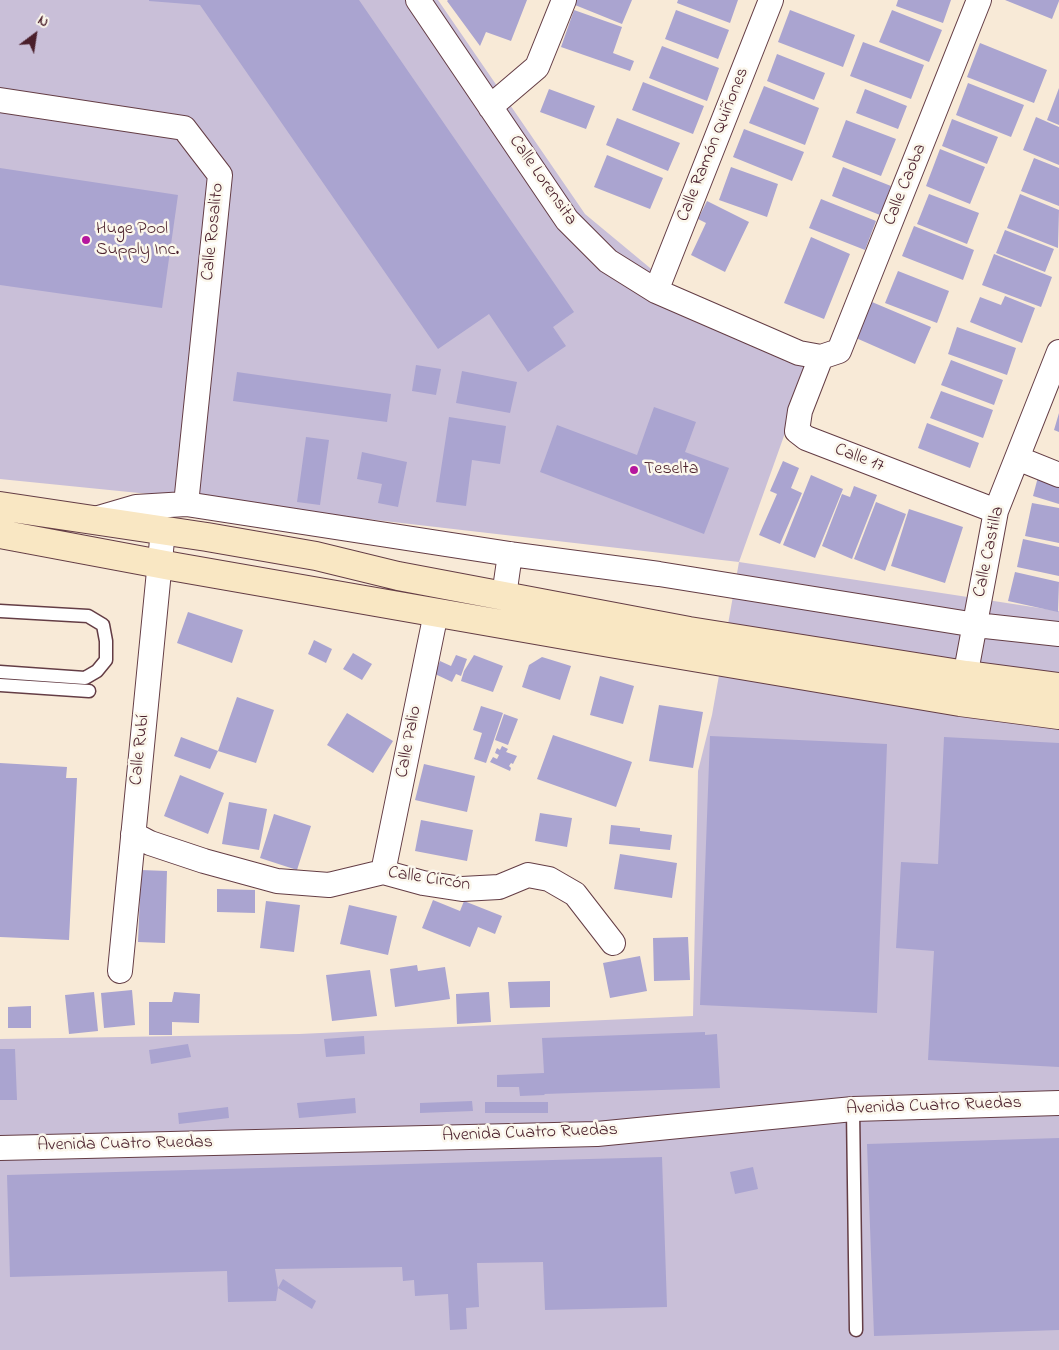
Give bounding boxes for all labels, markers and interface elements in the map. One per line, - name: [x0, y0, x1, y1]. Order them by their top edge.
- north arrow: [10, 10, 60, 60]
- text: N: [34, 10, 52, 33]
- street label: Calle Ramón Quiñones: [673, 65, 755, 225]
- street label: Calle Lorensita: [503, 132, 581, 230]
- street label: Calle Caoba: [880, 141, 932, 229]
- street label: Calle Rosalito: [198, 182, 230, 282]
- place label: Huge Pool Supply Inc.: [96, 219, 179, 262]
- marker: Huge Pool Supply Inc.: [80, 234, 92, 246]
- street label: Calle 17: [831, 440, 887, 478]
- place label: Teselta: [644, 459, 698, 481]
- marker: Teselta: [628, 464, 640, 476]
- street label: Calle Castilla: [970, 505, 1010, 599]
- street label: Calle Palio: [392, 704, 428, 780]
- street label: Calle Rubí: [127, 713, 155, 787]
- street label: Calle Circón: [386, 863, 472, 897]
- street label: Avenida Cuatro Ruedas: [846, 1093, 1022, 1121]
- street label: Avenida Cuatro Ruedas: [442, 1120, 618, 1148]
- street label: Avenida Cuatro Ruedas: [37, 1133, 213, 1157]

